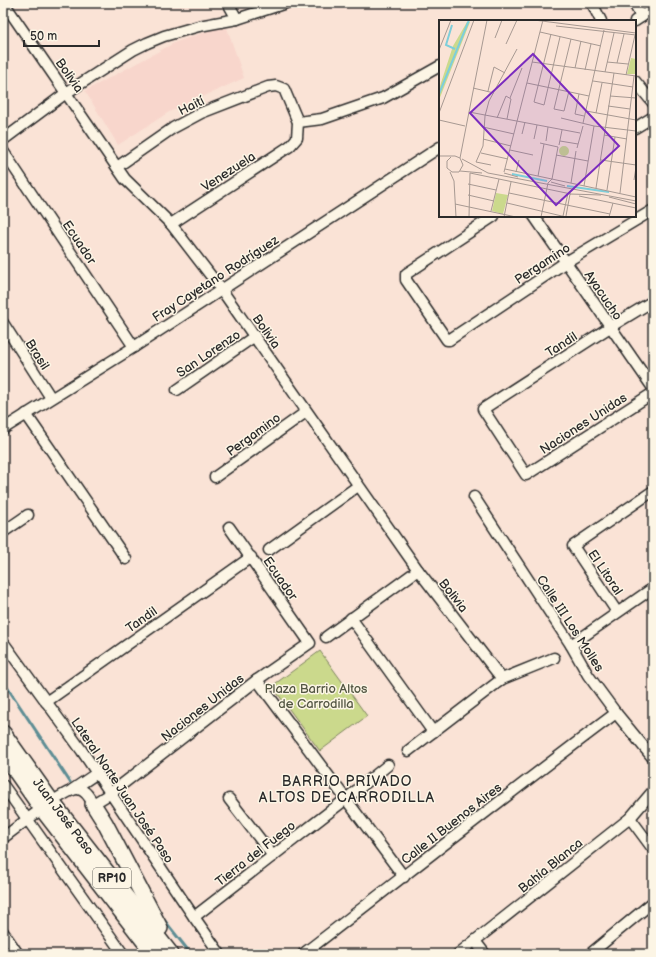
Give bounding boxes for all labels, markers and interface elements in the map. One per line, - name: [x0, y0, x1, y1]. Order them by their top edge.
- inset map: [439, 20, 636, 217]
- scale bar: [24, 22, 99, 48]
- text: 50 m: [30, 29, 57, 44]
- street label: Bolivia: [52, 55, 87, 96]
- street label: Haití: [176, 92, 208, 119]
- street label: Venezuela: [199, 148, 259, 195]
- street label: Ecuador: [59, 218, 100, 268]
- street label: Fray Cayetano Rodríguez: [149, 232, 282, 326]
- street label: Pergamino: [512, 240, 573, 288]
- street label: Ayacucho: [581, 268, 626, 323]
- street label: Bolivia: [249, 311, 284, 352]
- street label: San Lorenzo: [174, 327, 243, 381]
- street label: Tandil: [543, 329, 580, 361]
- street label: Brasil: [22, 336, 53, 373]
- street label: Naciones Unidas: [537, 389, 631, 458]
- street label: Pergamino: [223, 410, 284, 460]
- street label: El Litoral: [584, 547, 626, 598]
- street label: Ecuador: [259, 554, 301, 604]
- street label: Calle III Los Molles: [533, 572, 608, 675]
- street label: Bolivia: [435, 576, 471, 616]
- street label: Tandil: [123, 603, 160, 636]
- street label: Naciones Unidas: [158, 670, 248, 745]
- park label: Plaza Barrio Altos de Carrodilla: [264, 681, 368, 712]
- street label: Lateral Norte Juan José Paso: [67, 715, 177, 866]
- district label: BARRIO PRIVADO ALTOS DE CARRODILLA: [259, 773, 435, 806]
- street label: Juan José Paso: [29, 775, 97, 858]
- street label: Calle II Buenos Aires: [398, 779, 506, 868]
- street label: Tierra del Fuego: [212, 818, 299, 890]
- street label: Bahía Blanca: [515, 835, 586, 897]
- road number: RP10: [93, 868, 131, 888]

